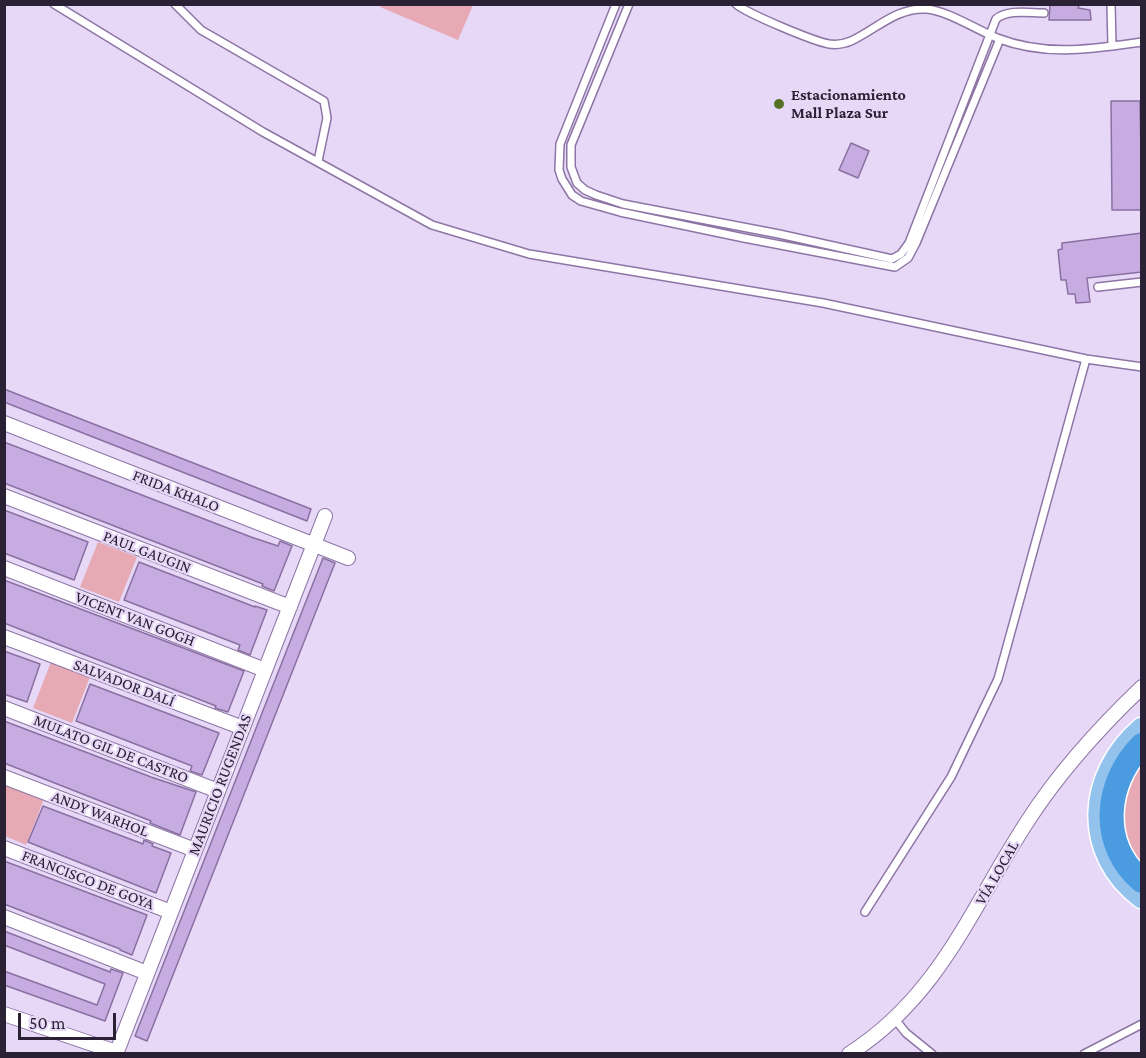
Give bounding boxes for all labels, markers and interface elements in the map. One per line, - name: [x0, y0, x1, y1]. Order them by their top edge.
- place label: Estacionamiento Mall Plaza Sur: [791, 85, 906, 123]
- marker: Estacionamiento Mall Plaza Sur: [772, 97, 786, 111]
- street label: FRIDA KHALO: [130, 466, 222, 516]
- street label: PAUL GAUGIN: [100, 526, 194, 578]
- street label: VICENT VAN GOGH: [72, 587, 198, 651]
- street label: SALVADOR DALÍ: [71, 655, 177, 711]
- street label: MULATO GIL DE CASTRO: [31, 711, 191, 787]
- street label: MAURICIO RUGENDAS: [184, 712, 256, 858]
- street label: ANDY WARHOL: [49, 787, 151, 841]
- street label: VÍA LOCAL: [971, 837, 1023, 909]
- street label: FRANCISCO DE GOYA: [19, 846, 157, 914]
- scale bar: [21, 1001, 118, 1039]
- text: 50 m: [29, 1013, 66, 1033]

